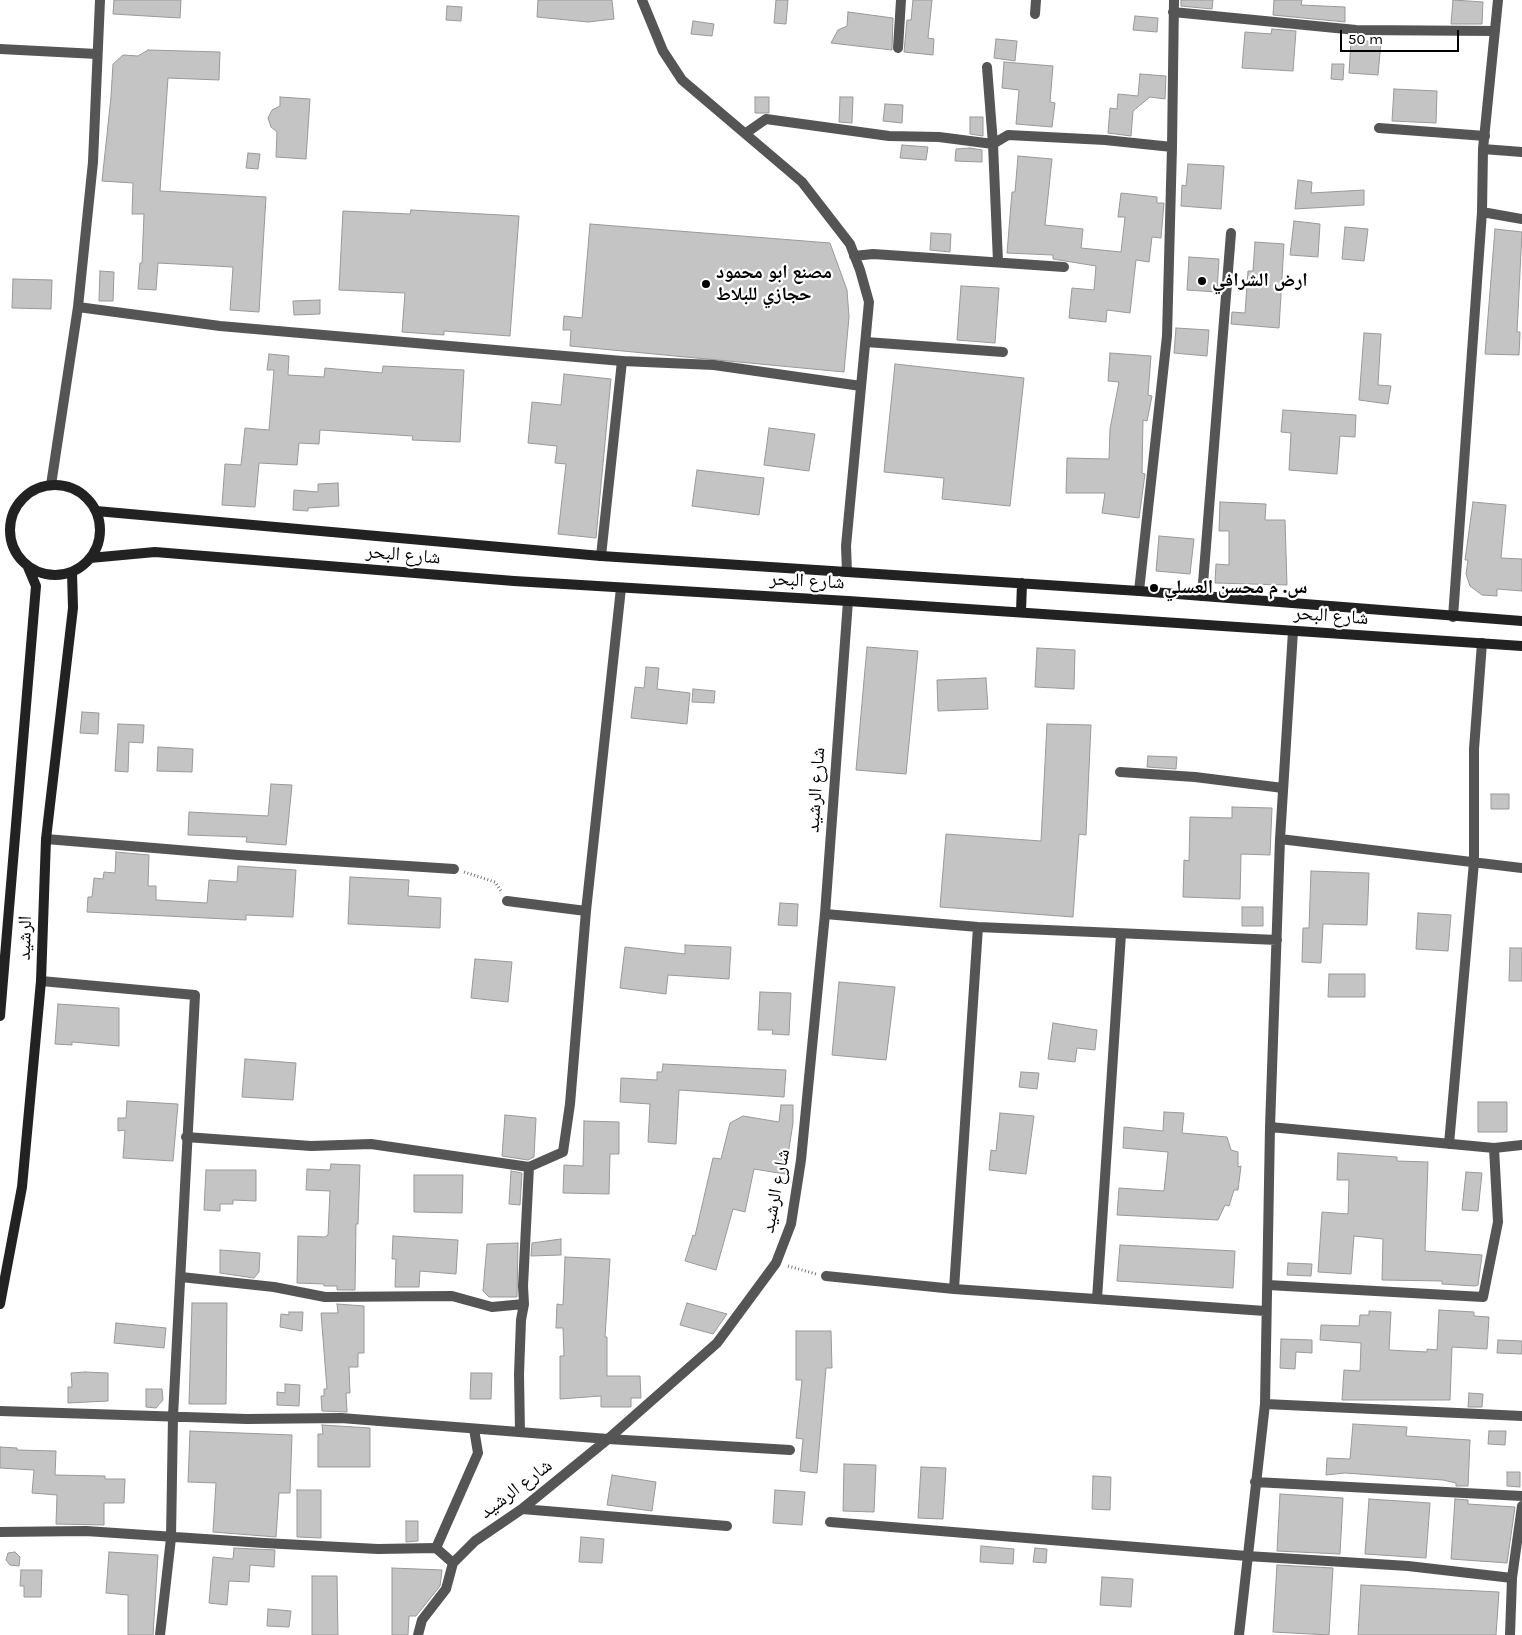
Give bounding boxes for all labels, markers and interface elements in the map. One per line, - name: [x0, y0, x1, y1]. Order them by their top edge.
- scale bar: [1342, 20, 1461, 52]
- text: 50 m: [1348, 30, 1383, 48]
- place label: مصنع ابو محمود حجازي للبلاط: [716, 262, 832, 306]
- place label: ارض الشرافي: [1212, 270, 1308, 292]
- marker: ارض الشرافي: [1196, 275, 1208, 287]
- marker: مصنع ابو محمود حجازي للبلاط: [700, 278, 712, 290]
- street label: شارع البحر: [365, 540, 441, 570]
- street label: شارع البحر: [769, 568, 845, 594]
- place label: س. م محسن العسلي: [1164, 577, 1307, 599]
- marker: س. م محسن العسلي: [1148, 582, 1160, 594]
- street label: شارع البحر: [1293, 602, 1369, 630]
- street label: شارع الرشيد: [802, 747, 830, 833]
- street label: الرشيد: [13, 915, 37, 961]
- street label: شارع الرشيد: [757, 1147, 795, 1235]
- street label: شارع الرشيد: [475, 1454, 557, 1524]

